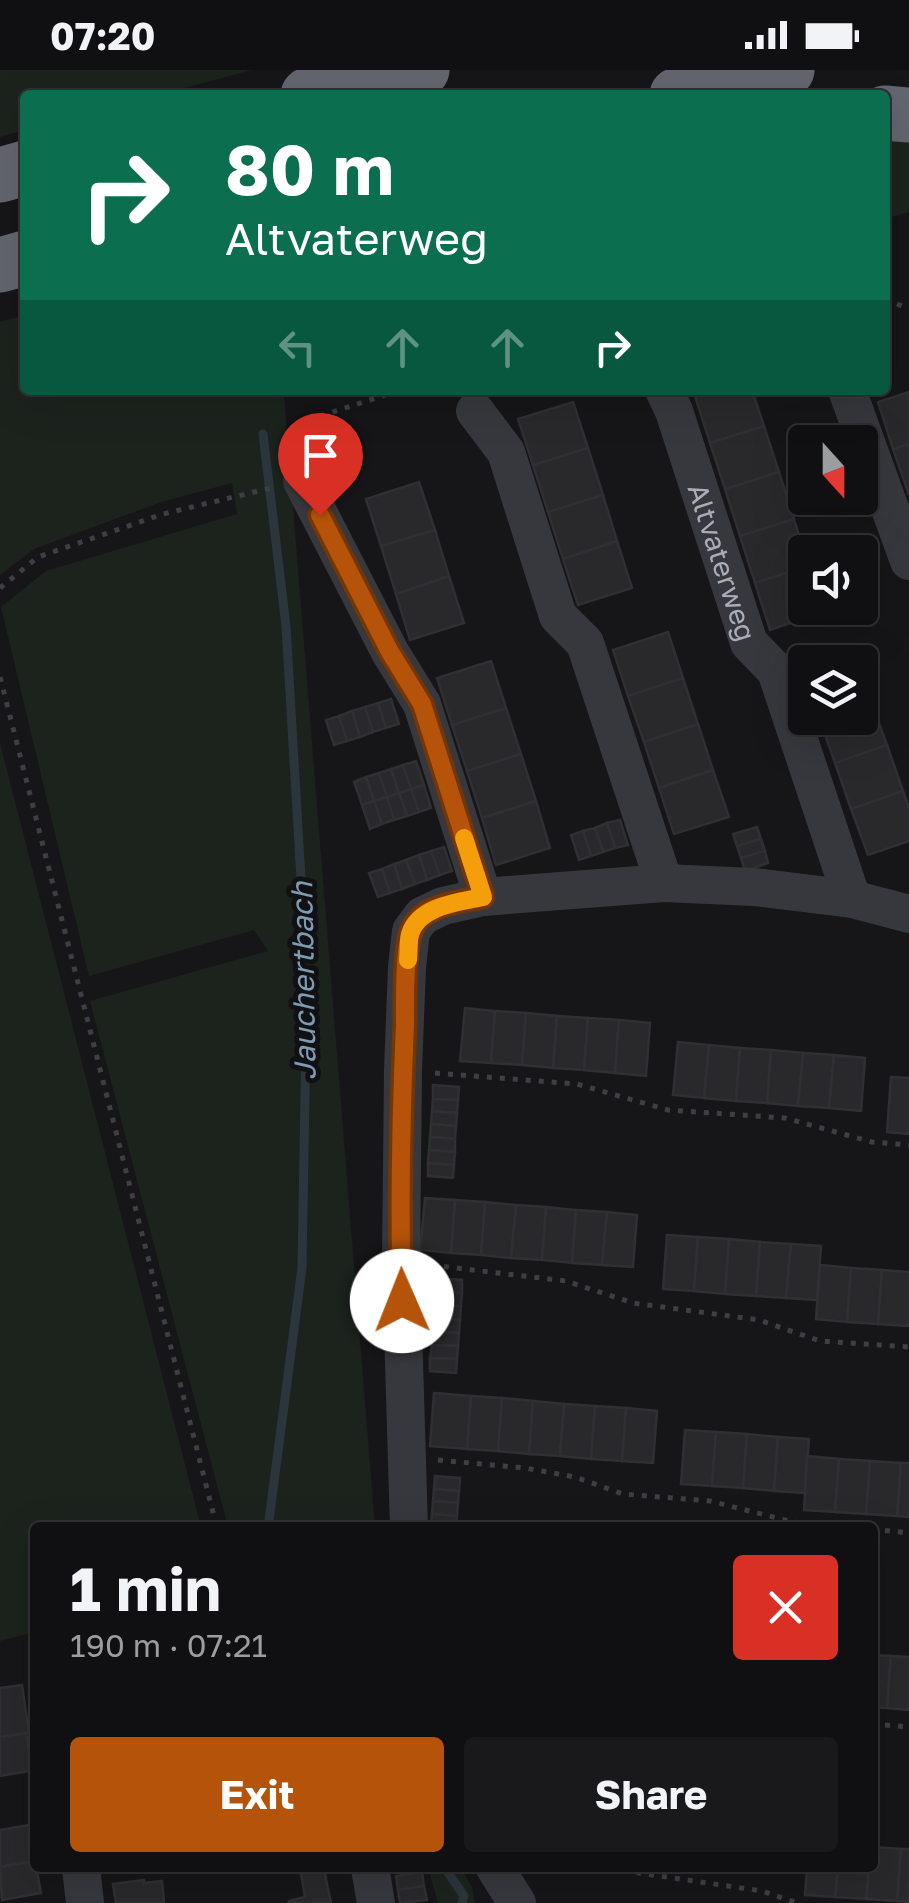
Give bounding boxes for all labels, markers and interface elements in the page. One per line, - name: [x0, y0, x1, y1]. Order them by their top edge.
- text: 07:20: [50, 13, 155, 58]
- text: 80 m: [225, 126, 394, 210]
- icon: right: [60, 130, 190, 260]
- text: Altvaterweg: [225, 211, 488, 265]
- icon: left: [270, 320, 325, 375]
- icon: ahead: [375, 320, 430, 375]
- icon: ahead: [480, 320, 535, 375]
- icon: right: [585, 320, 640, 375]
- pin: [278, 413, 363, 516]
- north arrow: [788, 425, 878, 515]
- map controls: [788, 425, 878, 735]
- icon: arrive: [293, 428, 348, 483]
- street label: Altvaterweg: [682, 479, 764, 645]
- button: sound: [788, 535, 878, 625]
- button: layers: [788, 645, 878, 735]
- water label: Jauchertbach: [283, 880, 323, 1081]
- position arrow: [350, 1249, 454, 1353]
- text: 1 min: [70, 1552, 221, 1624]
- button: close: [733, 1555, 838, 1660]
- text: 190 m · 07:21: [70, 1626, 267, 1664]
- button: Exit: [70, 1737, 444, 1852]
- button: Share: [464, 1737, 838, 1852]

